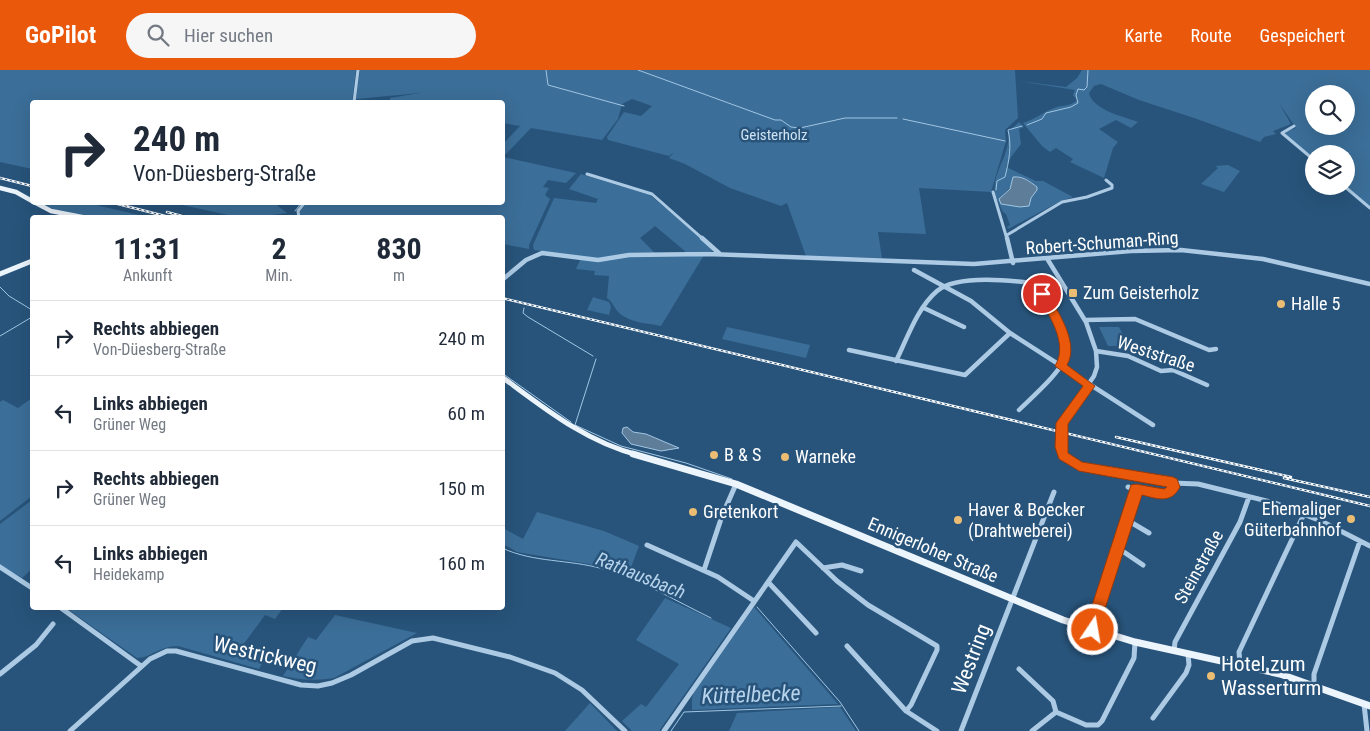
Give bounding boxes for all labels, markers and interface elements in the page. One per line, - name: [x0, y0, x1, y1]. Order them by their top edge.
- search box: [126, 13, 476, 58]
- text: GoPilot: [25, 21, 96, 49]
- icon: search: [144, 21, 172, 49]
- text: Hier suchen: [184, 24, 273, 47]
- text: Karte: [1124, 25, 1163, 46]
- text: Route: [1191, 25, 1232, 46]
- text: Gespeichert: [1260, 25, 1345, 46]
- map controls: [1305, 85, 1355, 195]
- button: search: [1305, 85, 1355, 135]
- text: 240 m: [133, 119, 220, 160]
- icon: right: [50, 120, 115, 185]
- park label: Geisterholz: [740, 126, 808, 144]
- button: layers: [1305, 145, 1355, 195]
- text: Von-Düesberg-Straße: [133, 161, 316, 186]
- street label: Robert-Schuman-Ring: [1025, 227, 1179, 258]
- text: 11:31: [113, 231, 182, 266]
- text: 2: [272, 231, 287, 266]
- text: 830: [376, 231, 422, 266]
- text: Ankunft: [123, 266, 172, 285]
- text: Min.: [265, 266, 293, 285]
- text: m: [393, 266, 405, 285]
- pin: [1021, 273, 1063, 315]
- icon: arrive: [1028, 280, 1056, 308]
- place label: Zum Geisterholz: [1083, 282, 1199, 303]
- marker: Zum Geisterholz: [1067, 287, 1079, 299]
- place label: Halle 5: [1291, 293, 1341, 314]
- marker: Halle 5: [1275, 298, 1287, 310]
- text: Rechts abbiegen: [93, 317, 219, 340]
- icon: right: [50, 324, 78, 352]
- text: 240 m: [438, 327, 485, 350]
- street label: Weststraße: [1115, 331, 1198, 376]
- text: Von-Düesberg-Straße: [93, 340, 226, 359]
- text: Links abbiegen: [93, 392, 208, 415]
- icon: left: [50, 399, 78, 427]
- text: 60 m: [448, 402, 485, 425]
- text: Grüner Weg: [93, 415, 166, 434]
- place label: B & S: [724, 444, 761, 465]
- place label: Warneke: [795, 446, 856, 467]
- marker: B & S: [708, 449, 720, 461]
- marker: Warneke: [779, 451, 791, 463]
- text: Rechts abbiegen: [93, 467, 219, 490]
- icon: right: [50, 474, 78, 502]
- text: 150 m: [438, 477, 485, 500]
- text: Grüner Weg: [93, 490, 166, 509]
- place label: Ehemaliger Güterbahnhof: [1244, 498, 1342, 540]
- place label: Haver & Boecker (Drahtweberei): [968, 499, 1085, 542]
- place label: Gretenkort: [703, 501, 778, 522]
- marker: Gretenkort: [687, 506, 699, 518]
- street label: Ennigerloher Straße: [865, 513, 1001, 586]
- marker: Ehemaliger Güterbahnhof: [1345, 513, 1357, 525]
- marker: Haver & Boecker (Drahtweberei): [952, 514, 964, 526]
- street label: Steinstraße: [1170, 526, 1227, 607]
- text: Links abbiegen: [93, 542, 208, 565]
- water label: Rathausbach: [593, 547, 689, 604]
- icon: left: [50, 549, 78, 577]
- text: 160 m: [438, 552, 485, 575]
- text: Heidekamp: [93, 565, 164, 584]
- position arrow: [1066, 603, 1118, 655]
- street label: Westring: [947, 621, 995, 697]
- street label: Westrickweg: [211, 631, 319, 679]
- place label: Hotel zum Wasserturm: [1221, 652, 1321, 700]
- marker: Hotel zum Wasserturm: [1205, 670, 1217, 682]
- water label: Küttelbecke: [701, 680, 801, 709]

